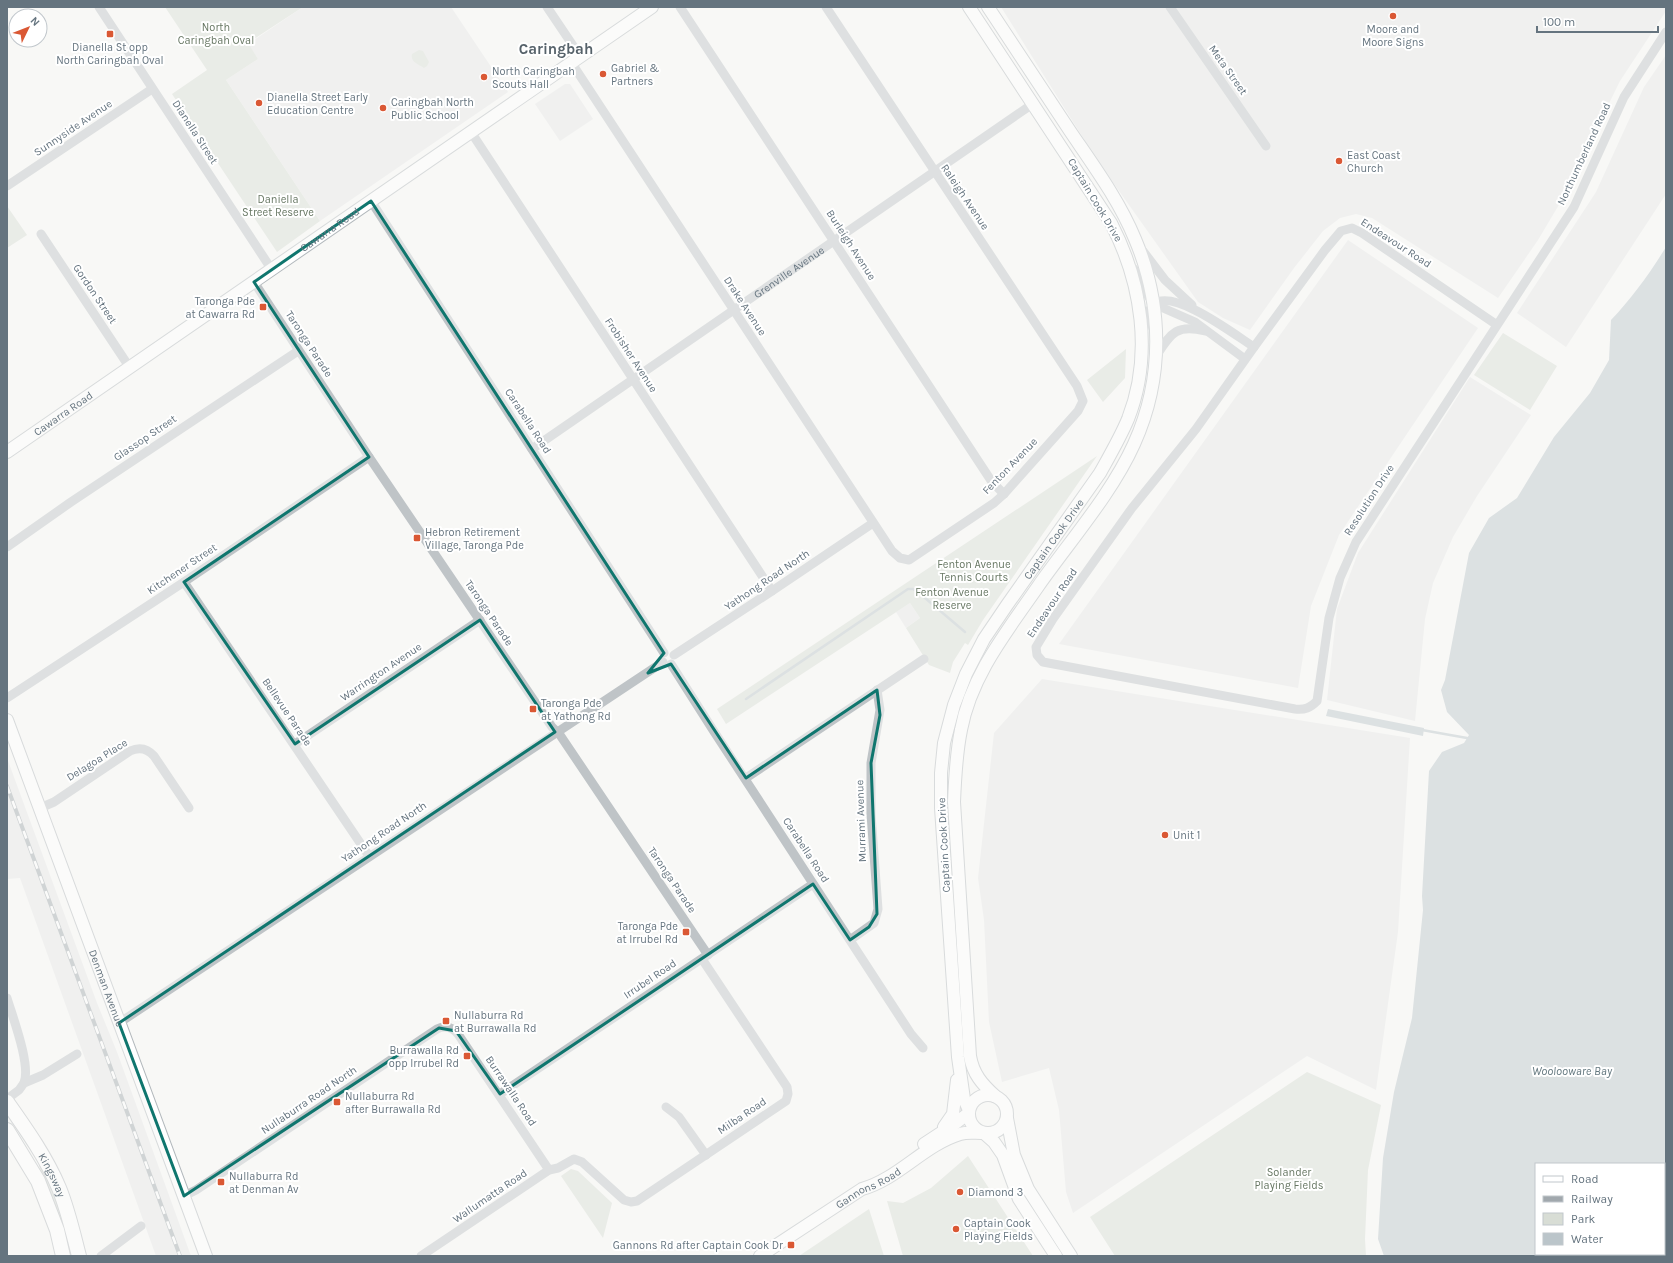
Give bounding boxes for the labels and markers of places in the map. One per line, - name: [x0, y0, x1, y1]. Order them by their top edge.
- marker: Moore and Moore Signs: [1388, 11, 1398, 21]
- place label: Moore and Moore Signs: [1362, 23, 1424, 49]
- marker: Dianella St opp North Caringbah Oval: [105, 29, 115, 39]
- place label: Dianella St opp North Caringbah Oval: [56, 41, 164, 67]
- place label: Gabriel & Partners: [611, 62, 659, 88]
- place label: North Caringbah Scouts Hall: [492, 65, 575, 91]
- marker: Gabriel & Partners: [598, 69, 608, 79]
- marker: North Caringbah Scouts Hall: [479, 72, 489, 82]
- place label: Dianella Street Early Education Centre: [267, 91, 368, 117]
- place label: Caringbah North Public School: [391, 96, 474, 122]
- marker: Dianella Street Early Education Centre: [254, 98, 264, 108]
- marker: Caringbah North Public School: [378, 103, 388, 113]
- place label: East Coast Church: [1347, 149, 1401, 175]
- marker: East Coast Church: [1334, 156, 1344, 166]
- place label: Taronga Pde at Cawarra Rd: [185, 295, 255, 321]
- marker: Taronga Pde at Cawarra Rd: [258, 302, 268, 312]
- place label: Hebron Retirement Village, Taronga Pde: [425, 526, 524, 552]
- marker: Hebron Retirement Village, Taronga Pde: [412, 533, 422, 543]
- place label: Taronga Pde at Yathong Rd: [541, 697, 611, 723]
- marker: Taronga Pde at Yathong Rd: [528, 704, 538, 714]
- place label: Unit 1: [1173, 829, 1200, 842]
- marker: Unit 1: [1160, 830, 1170, 840]
- place label: Taronga Pde at Irrubel Rd: [616, 920, 678, 946]
- marker: Taronga Pde at Irrubel Rd: [681, 927, 691, 937]
- place label: Nullaburra Rd at Burrawalla Rd: [454, 1009, 536, 1035]
- marker: Nullaburra Rd at Burrawalla Rd: [441, 1016, 451, 1026]
- place label: Burrawalla Rd opp Irrubel Rd: [389, 1044, 459, 1070]
- marker: Burrawalla Rd opp Irrubel Rd: [462, 1051, 472, 1061]
- place label: Nullaburra Rd after Burrawalla Rd: [345, 1090, 441, 1116]
- marker: Nullaburra Rd after Burrawalla Rd: [332, 1097, 342, 1107]
- place label: Nullaburra Rd at Denman Av: [229, 1170, 299, 1196]
- marker: Nullaburra Rd at Denman Av: [216, 1177, 226, 1187]
- place label: Diamond 3: [968, 1186, 1023, 1199]
- marker: Diamond 3: [955, 1187, 965, 1197]
- place label: Captain Cook Playing Fields: [964, 1217, 1033, 1243]
- marker: Captain Cook Playing Fields: [951, 1224, 961, 1234]
- place label: Gannons Rd after Captain Cook Dr: [613, 1239, 783, 1252]
- marker: Gannons Rd after Captain Cook Dr: [786, 1240, 796, 1250]

